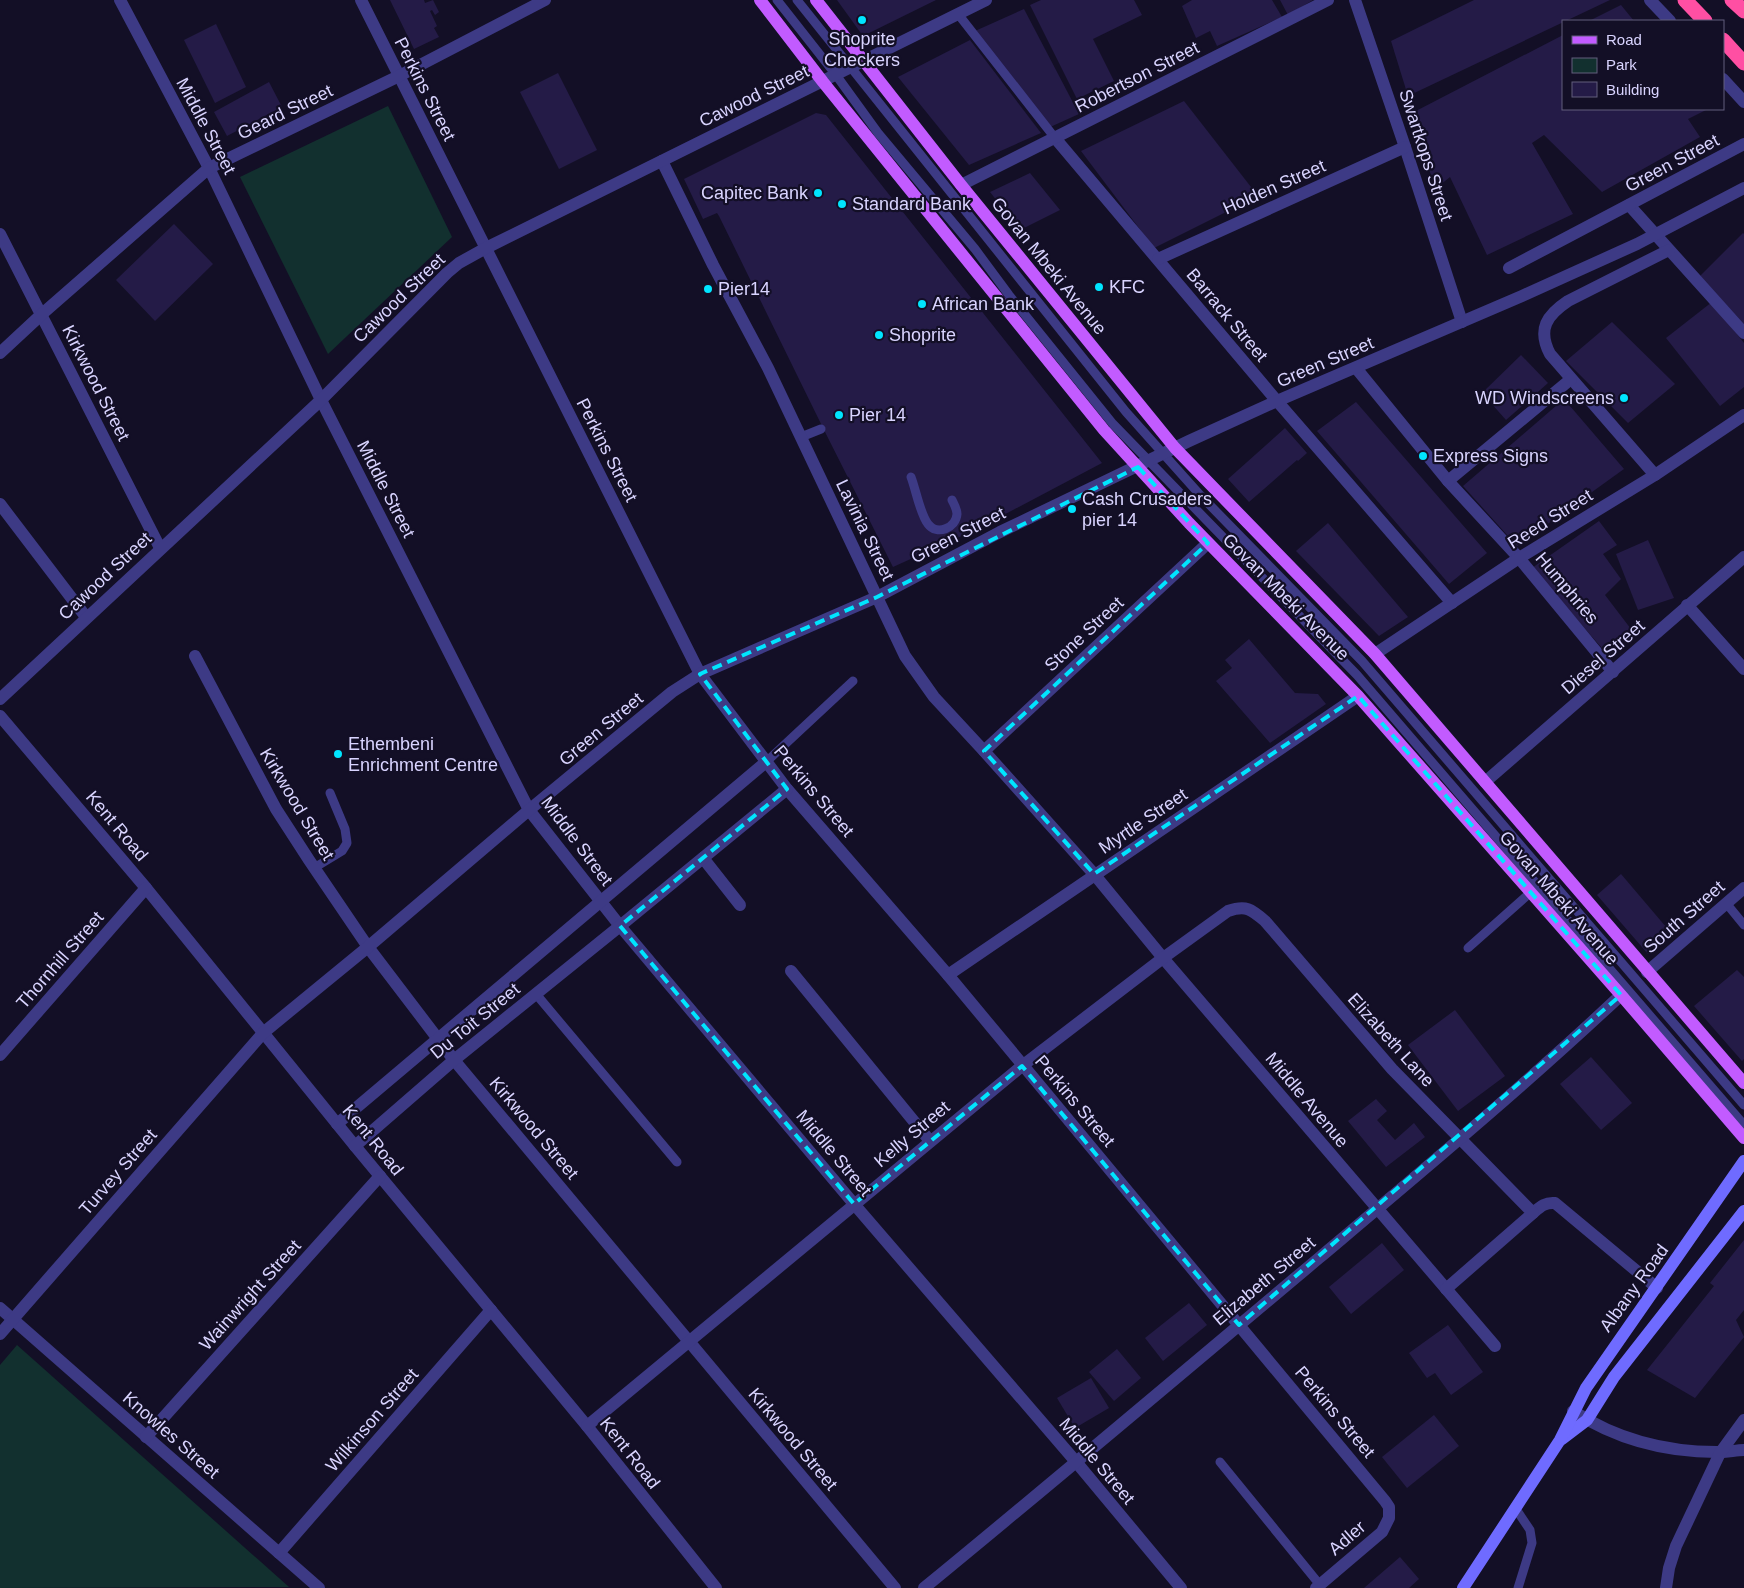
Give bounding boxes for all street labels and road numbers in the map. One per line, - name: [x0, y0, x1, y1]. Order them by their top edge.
- street label: Perkins Street: [390, 34, 460, 144]
- street label: Robertson Street: [1072, 37, 1202, 117]
- street label: Cawood Street: [696, 61, 812, 131]
- street label: Middle Street: [172, 74, 240, 178]
- street label: Geard Street: [234, 80, 336, 144]
- street label: Swartkops Street: [1395, 87, 1457, 223]
- street label: Green Street: [1622, 130, 1722, 196]
- street label: Holden Street: [1220, 155, 1328, 219]
- street label: Govan Mbeki Avenue: [987, 193, 1111, 339]
- street label: Cawood Street: [349, 249, 449, 347]
- street label: Barrack Street: [1182, 265, 1272, 365]
- street label: Kirkwood Street: [58, 322, 134, 444]
- street label: Green Street: [1274, 333, 1376, 391]
- street label: Perkins Street: [572, 395, 642, 505]
- street label: Middle Street: [353, 437, 419, 541]
- street label: Lavinia Street: [832, 476, 898, 584]
- street label: Reed Street: [1504, 485, 1596, 553]
- street label: Green Street: [908, 503, 1008, 567]
- street label: Cawood Street: [55, 528, 155, 624]
- street label: Govan Mbeki Avenue: [1219, 530, 1353, 664]
- street label: Humphries: [1531, 548, 1603, 628]
- street label: Stone Street: [1041, 593, 1127, 675]
- street label: Diesel Street: [1558, 616, 1648, 698]
- street label: Green Street: [555, 688, 647, 770]
- street label: Perkins Street: [770, 741, 858, 841]
- street label: Kirkwood Street: [256, 744, 338, 864]
- street label: Myrtle Street: [1095, 784, 1191, 858]
- street label: Kent Road: [82, 787, 152, 865]
- street label: Middle Street: [537, 793, 617, 889]
- street label: Govan Mbeki Avenue: [1495, 827, 1623, 969]
- street label: South Street: [1640, 877, 1728, 957]
- street label: Thornhill Street: [12, 907, 108, 1013]
- street label: Du Toit Street: [426, 979, 524, 1063]
- street label: Elizabeth Lane: [1344, 989, 1438, 1091]
- street label: Middle Avenue: [1261, 1048, 1353, 1152]
- street label: Perkins Street: [1031, 1051, 1119, 1151]
- street label: Kirkwood Street: [486, 1073, 582, 1183]
- street label: Kelly Street: [870, 1097, 954, 1171]
- street label: Kent Road: [338, 1101, 408, 1179]
- street label: Middle Street: [792, 1106, 876, 1200]
- street label: Turvey Street: [75, 1125, 161, 1219]
- street label: Elizabeth Street: [1209, 1232, 1319, 1330]
- street label: Wainwright Street: [195, 1236, 305, 1354]
- street label: Albany Road: [1596, 1240, 1672, 1336]
- street label: Perkins Street: [1291, 1362, 1379, 1462]
- street label: Wilkinson Street: [322, 1364, 422, 1476]
- street label: Kirkwood Street: [745, 1384, 841, 1494]
- street label: Knowles Street: [119, 1388, 223, 1482]
- street label: Kent Road: [596, 1413, 664, 1493]
- street label: Middle Street: [1055, 1414, 1139, 1508]
- street label: Adler: [1325, 1517, 1369, 1559]

